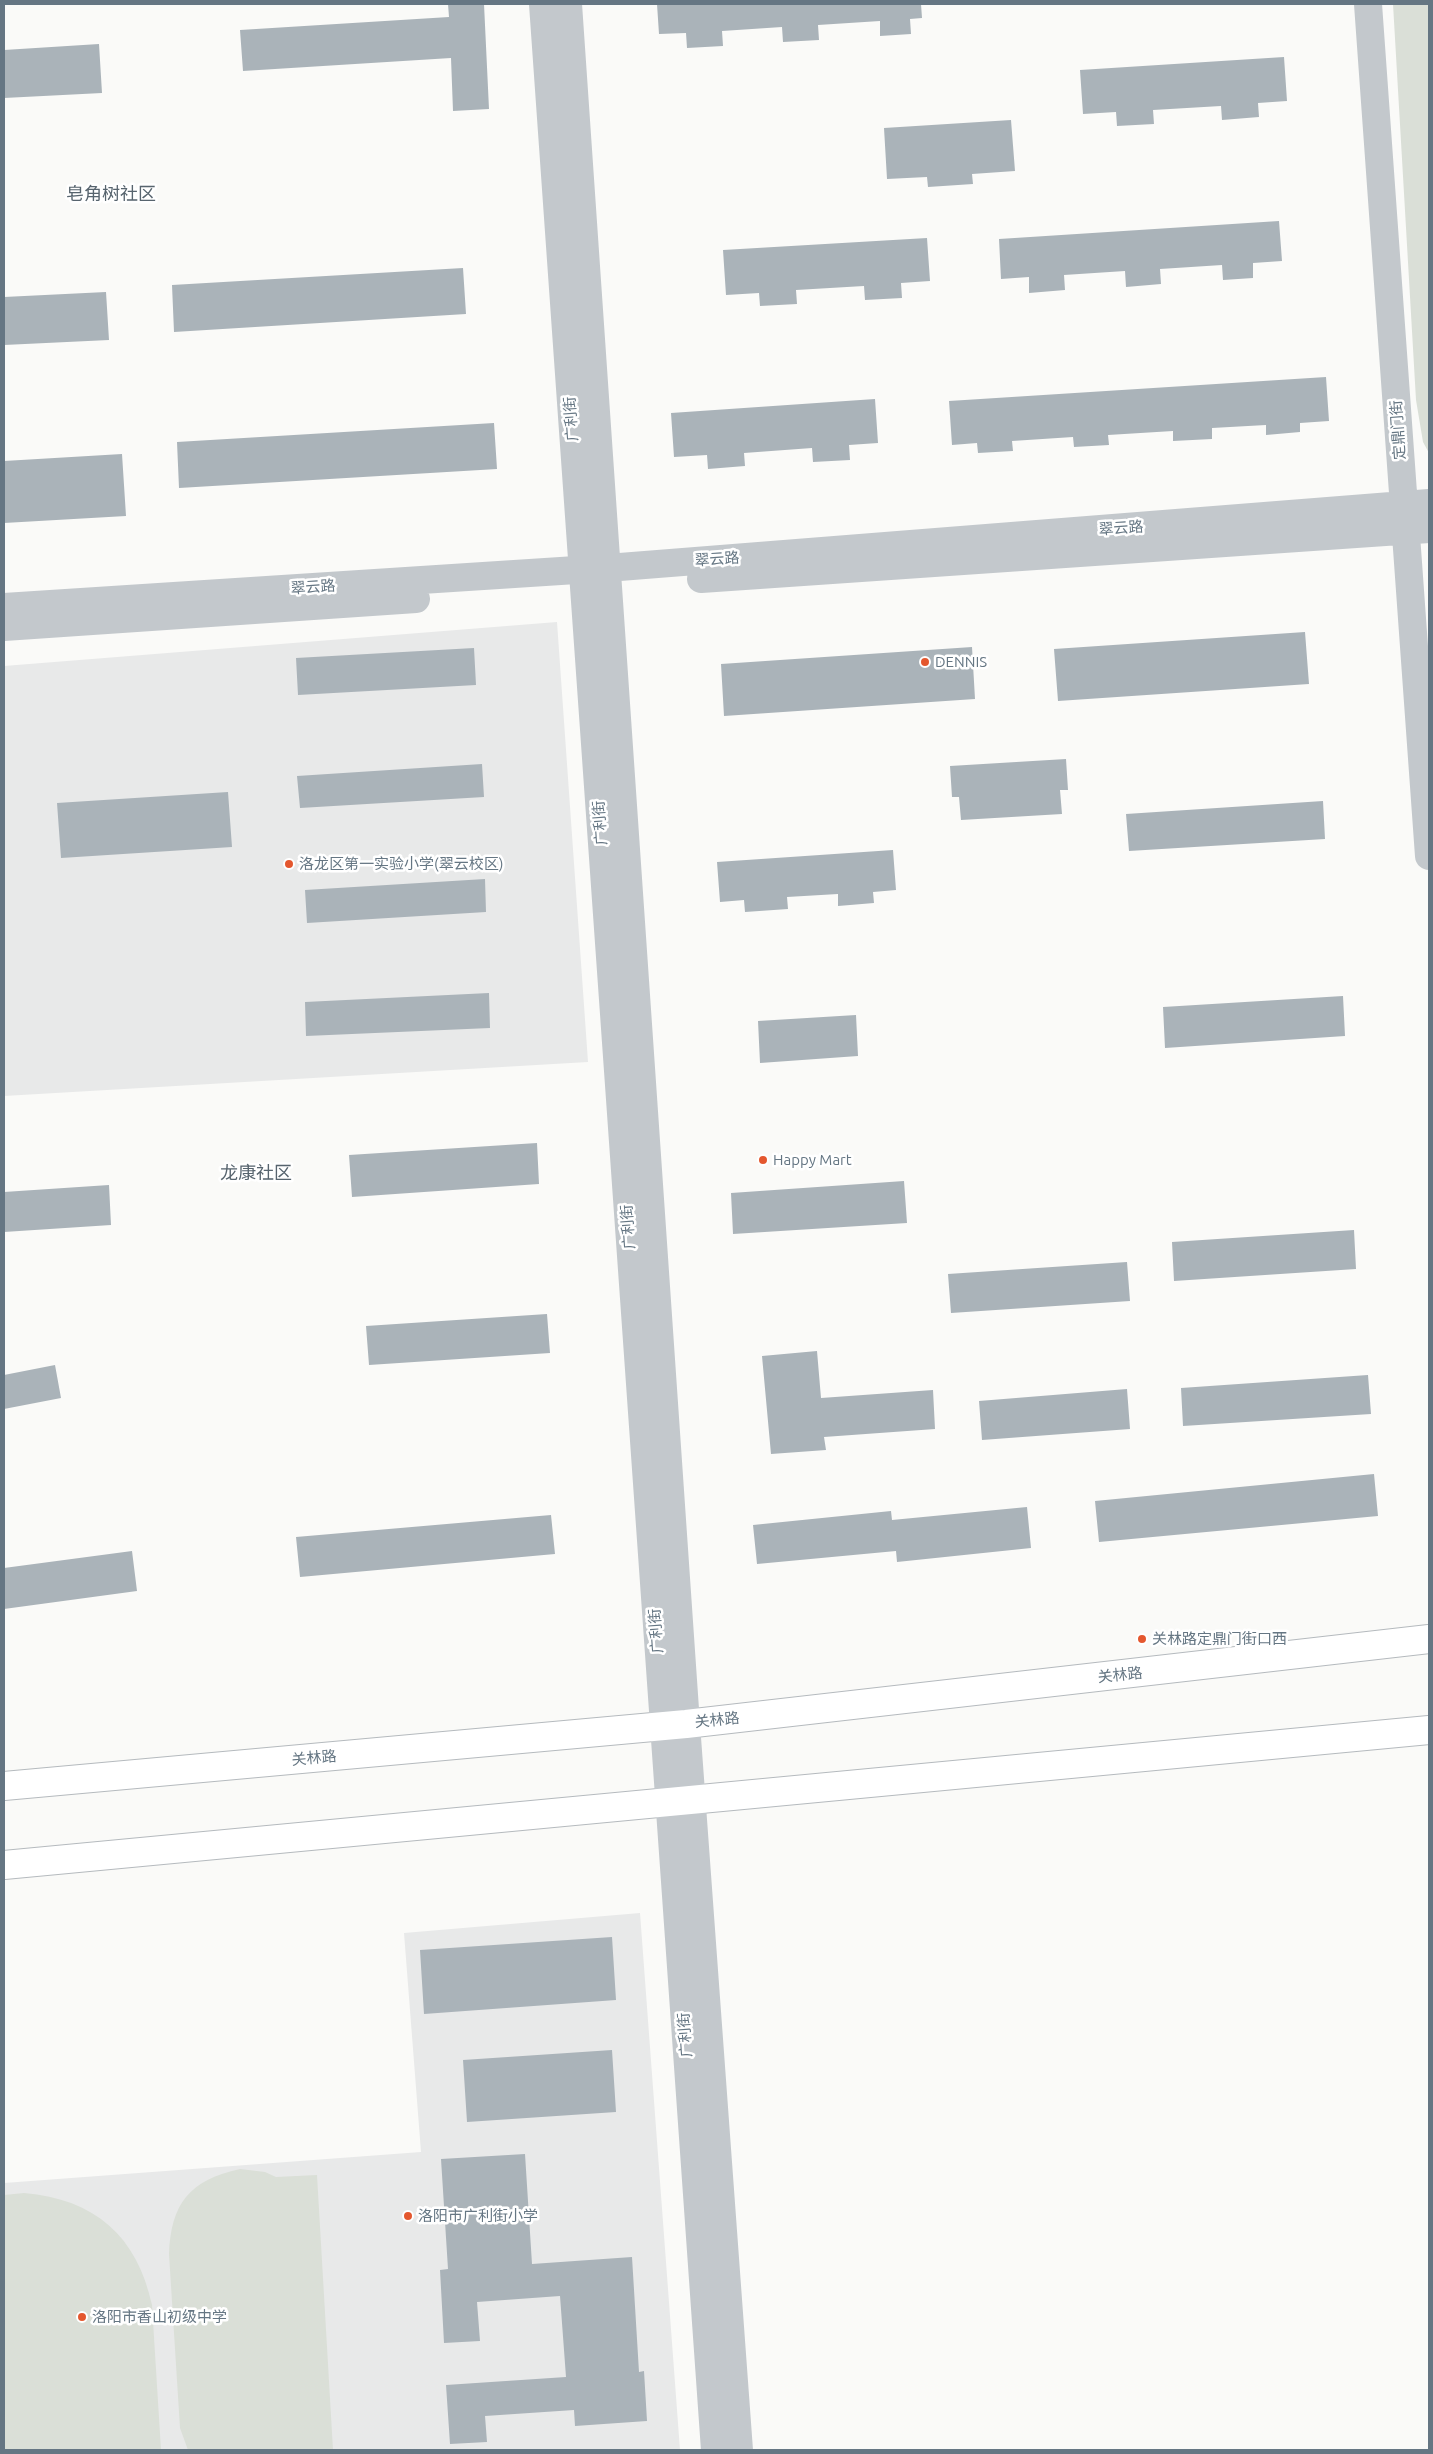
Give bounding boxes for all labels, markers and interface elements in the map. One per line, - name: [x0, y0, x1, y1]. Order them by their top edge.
- district label: 皂角树社区: [66, 183, 156, 205]
- street label: 广利街: [560, 396, 582, 442]
- street label: 定鼎门街: [1387, 399, 1409, 461]
- street label: 翠云路: [1098, 517, 1144, 539]
- street label: 翠云路: [694, 548, 740, 570]
- street label: 翠云路: [290, 576, 336, 598]
- place label: DENNIS: [935, 653, 987, 671]
- marker: DENNIS: [919, 656, 931, 668]
- street label: 广利街: [589, 800, 611, 846]
- place label: 洛龙区第一实验小学(翠云校区): [299, 855, 503, 873]
- marker: 洛龙区第一实验小学(翠云校区): [283, 858, 295, 870]
- place label: Happy Mart: [773, 1151, 852, 1169]
- marker: Happy Mart: [757, 1154, 769, 1166]
- district label: 龙康社区: [220, 1162, 292, 1184]
- street label: 广利街: [617, 1204, 639, 1250]
- street label: 广利街: [645, 1608, 667, 1654]
- place label: 关林路定鼎门街口西: [1152, 1630, 1287, 1648]
- marker: 关林路定鼎门街口西: [1136, 1633, 1148, 1645]
- street label: 关林路: [1097, 1664, 1143, 1686]
- street label: 关林路: [694, 1709, 740, 1731]
- street label: 关林路: [291, 1747, 337, 1769]
- street label: 广利街: [674, 2012, 696, 2058]
- place label: 洛阳市广利街小学: [418, 2207, 538, 2225]
- marker: 洛阳市广利街小学: [402, 2210, 414, 2222]
- place label: 洛阳市香山初级中学: [92, 2308, 227, 2326]
- marker: 洛阳市香山初级中学: [76, 2311, 88, 2323]

